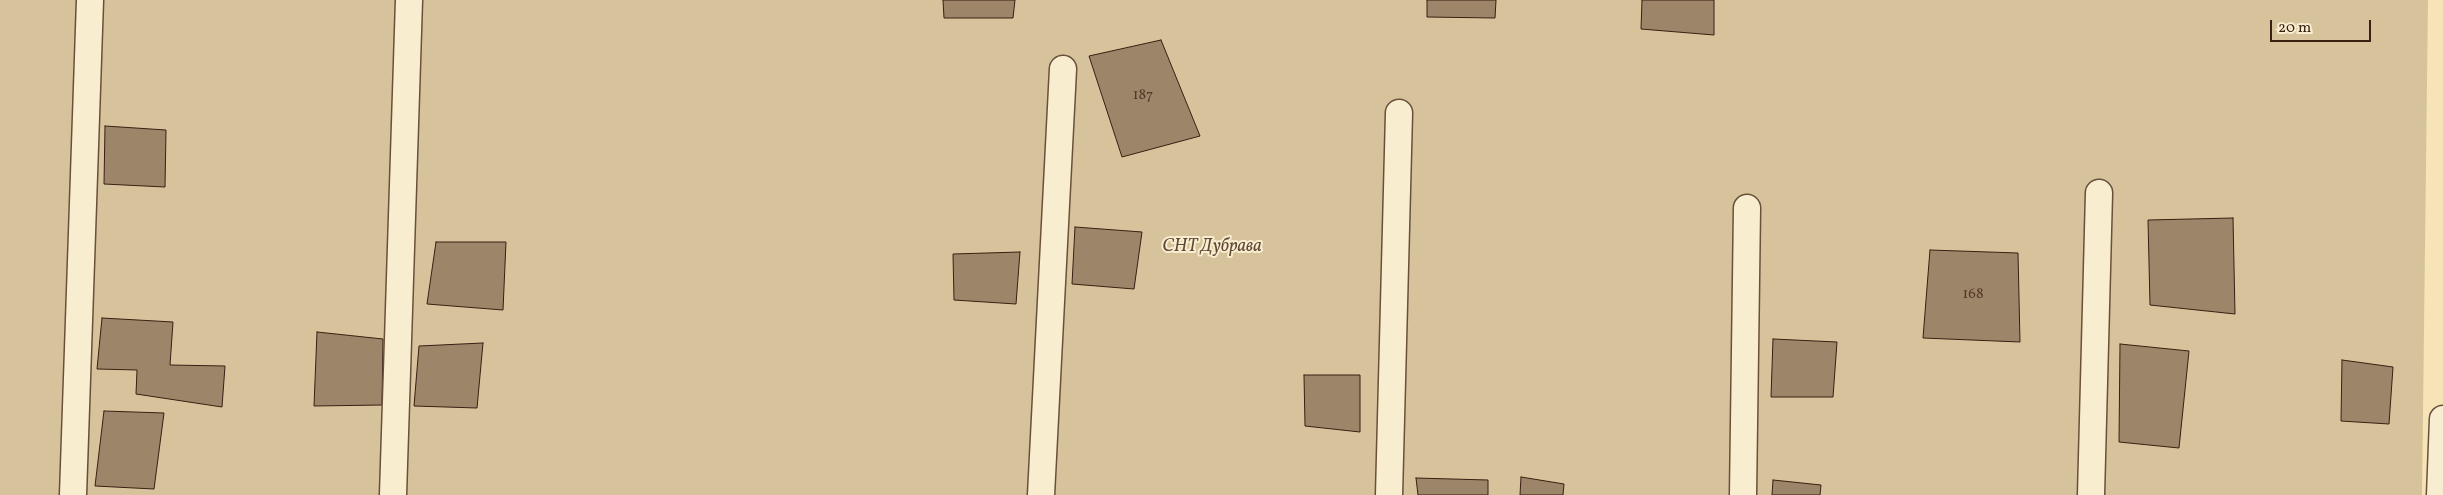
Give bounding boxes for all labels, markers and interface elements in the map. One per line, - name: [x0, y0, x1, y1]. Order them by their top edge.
- scale bar: [2273, 10, 2374, 42]
- text: 20 m: [2278, 18, 2311, 39]
- house number: 187: [1133, 87, 1153, 105]
- park label: СНТ Дубрава: [1162, 237, 1262, 259]
- house number: 168: [1962, 286, 1984, 304]

